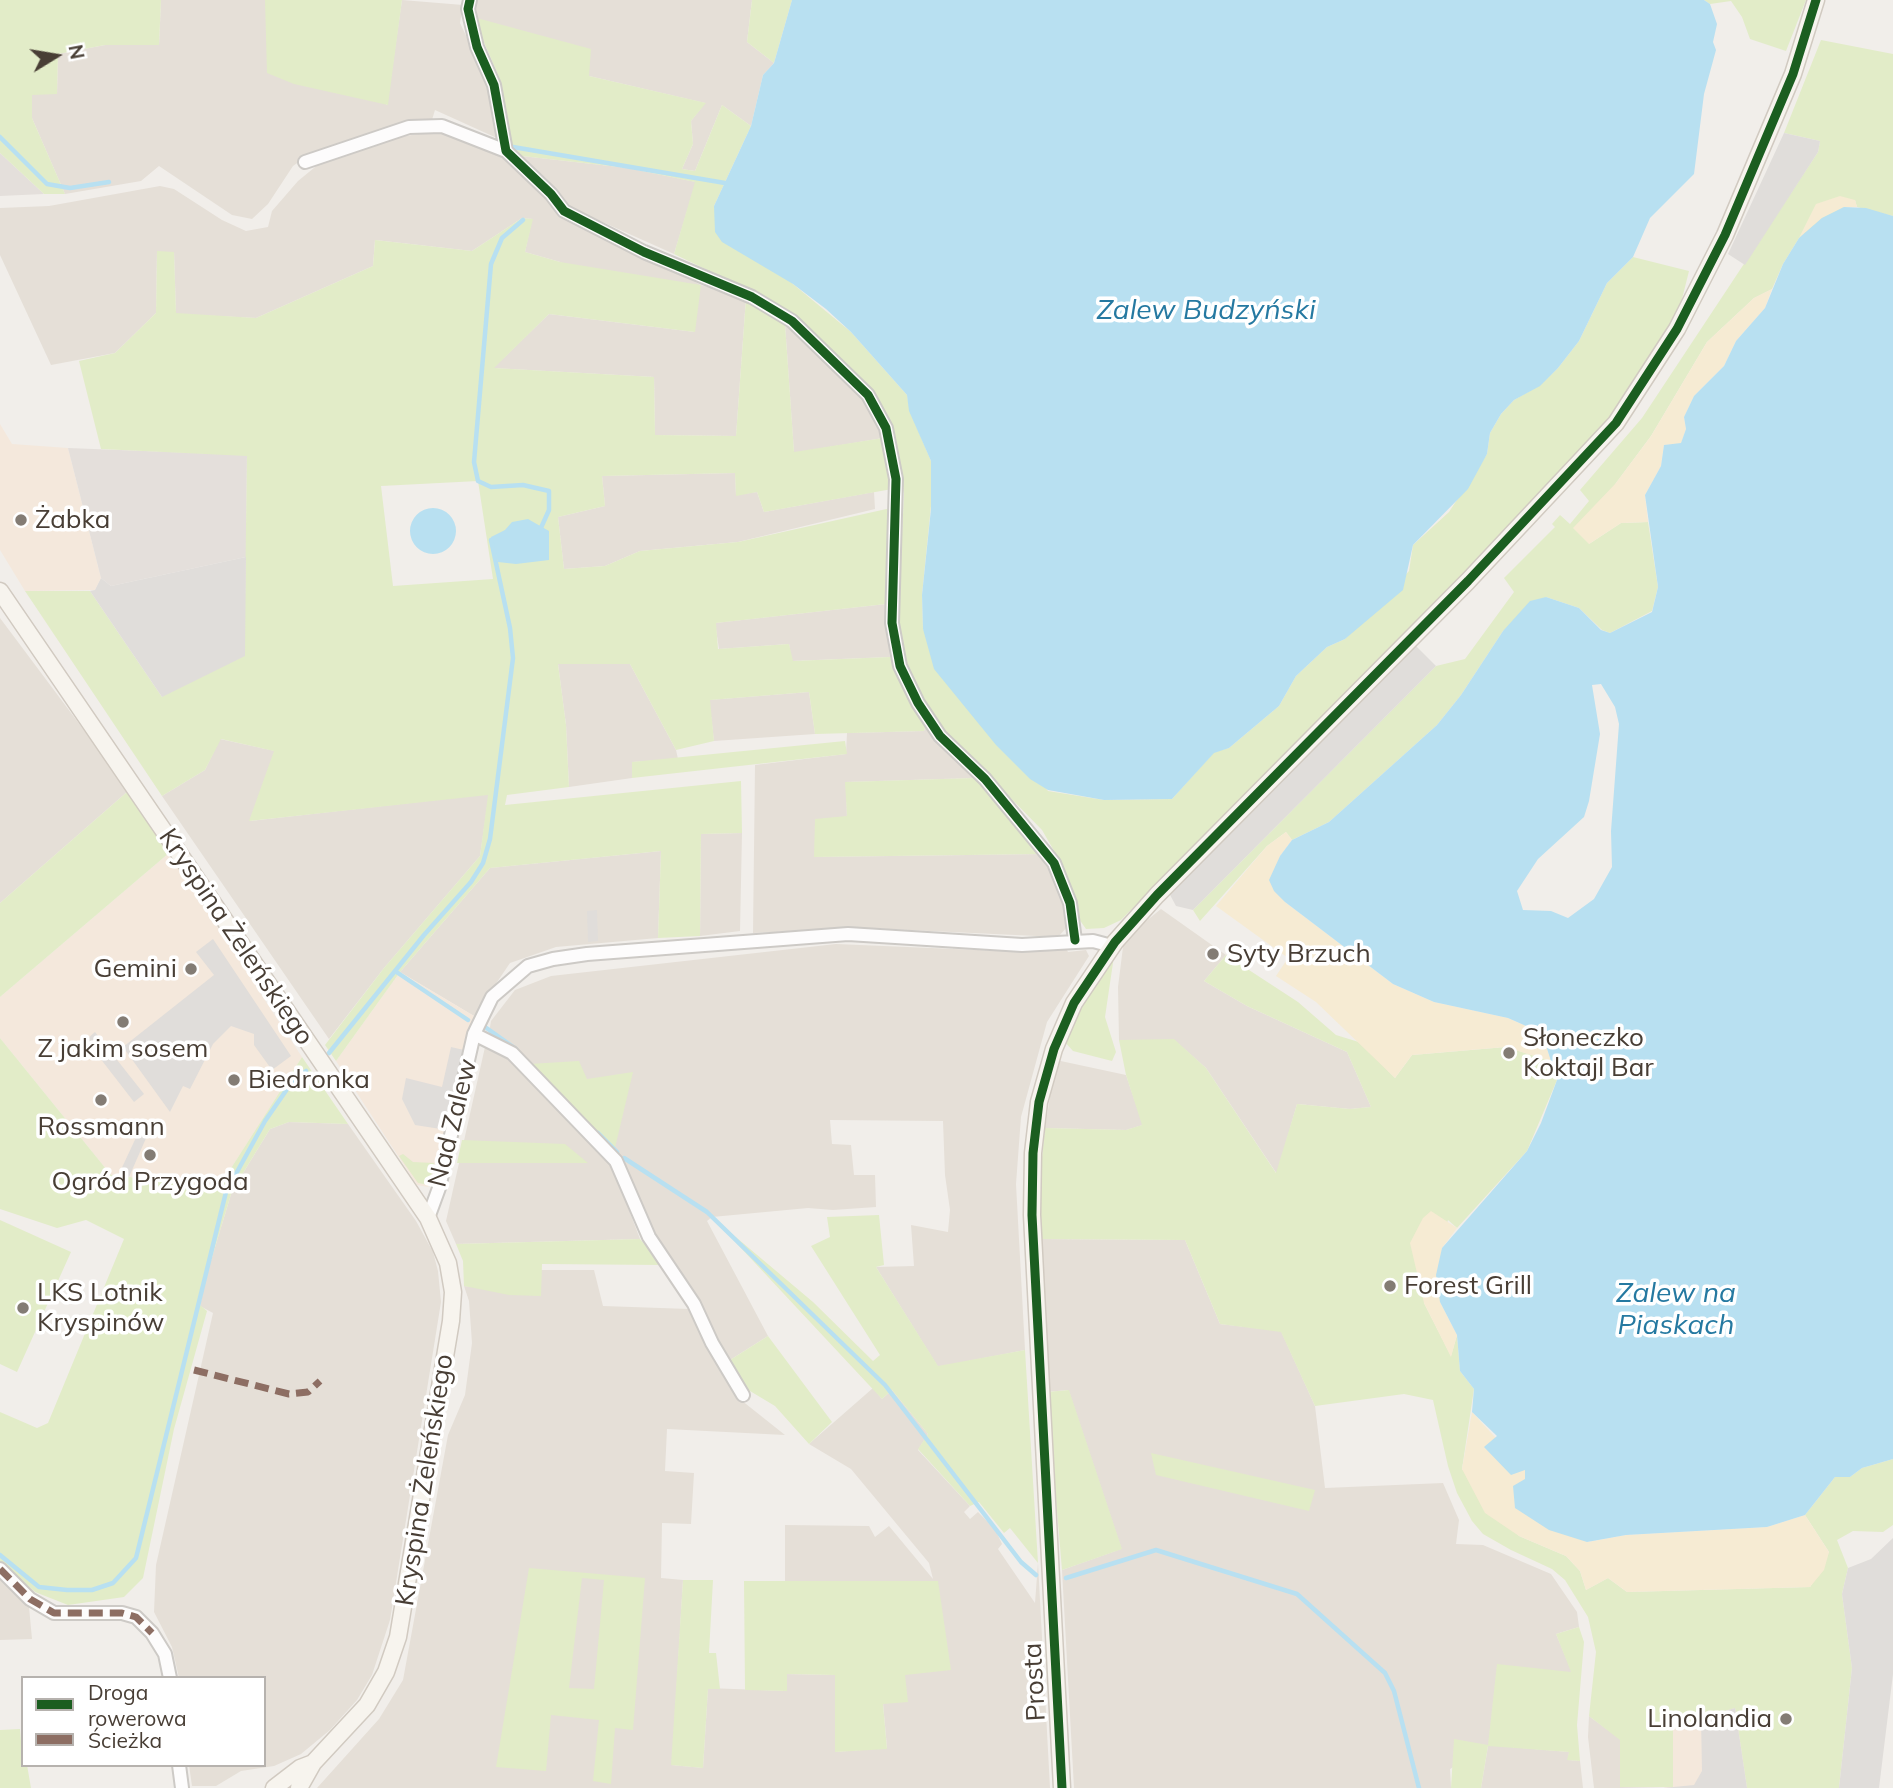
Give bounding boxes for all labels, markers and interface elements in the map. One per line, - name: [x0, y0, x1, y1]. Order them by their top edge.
- north arrow: [21, 21, 91, 91]
- text: N: [63, 43, 90, 61]
- water label: Zalew Budzyński: [1096, 294, 1316, 328]
- place label: Żabka: [35, 504, 110, 536]
- marker: Żabka: [13, 512, 29, 528]
- street label: Kryspina Żeleńskiego: [152, 823, 320, 1051]
- place label: Syty Brzuch: [1227, 938, 1371, 970]
- marker: Syty Brzuch: [1205, 946, 1221, 962]
- place label: Gemini: [93, 953, 177, 985]
- marker: Gemini: [183, 961, 199, 977]
- marker: Z jakim sosem: [115, 1014, 131, 1030]
- place label: Słoneczko Koktajl Bar: [1523, 1022, 1654, 1084]
- place label: Z jakim sosem: [38, 1033, 208, 1065]
- marker: Słoneczko Koktajl Bar: [1501, 1045, 1517, 1061]
- street label: Nad Zalew: [422, 1056, 484, 1190]
- place label: Biedronka: [248, 1064, 370, 1096]
- marker: Biedronka: [226, 1072, 242, 1088]
- marker: Rossmann: [93, 1092, 109, 1108]
- place label: Rossmann: [37, 1111, 165, 1143]
- marker: Ogród Przygoda: [142, 1147, 158, 1163]
- place label: Ogród Przygoda: [51, 1166, 249, 1198]
- place label: Forest Grill: [1404, 1270, 1532, 1302]
- place label: LKS Lotnik Kryspinów: [37, 1277, 164, 1338]
- water label: Zalew na Piaskach: [1616, 1277, 1736, 1343]
- marker: Forest Grill: [1382, 1278, 1398, 1294]
- marker: LKS Lotnik Kryspinów: [15, 1300, 31, 1316]
- street label: Kryspina Żeleńskiego: [390, 1352, 460, 1608]
- street label: Prosta: [1017, 1642, 1053, 1722]
- legend: [21, 1676, 266, 1767]
- text: Droga rowerowa: [88, 1679, 187, 1731]
- place label: Linolandia: [1647, 1703, 1772, 1735]
- marker: Linolandia: [1778, 1711, 1794, 1727]
- text: Ścieżka: [88, 1727, 162, 1753]

